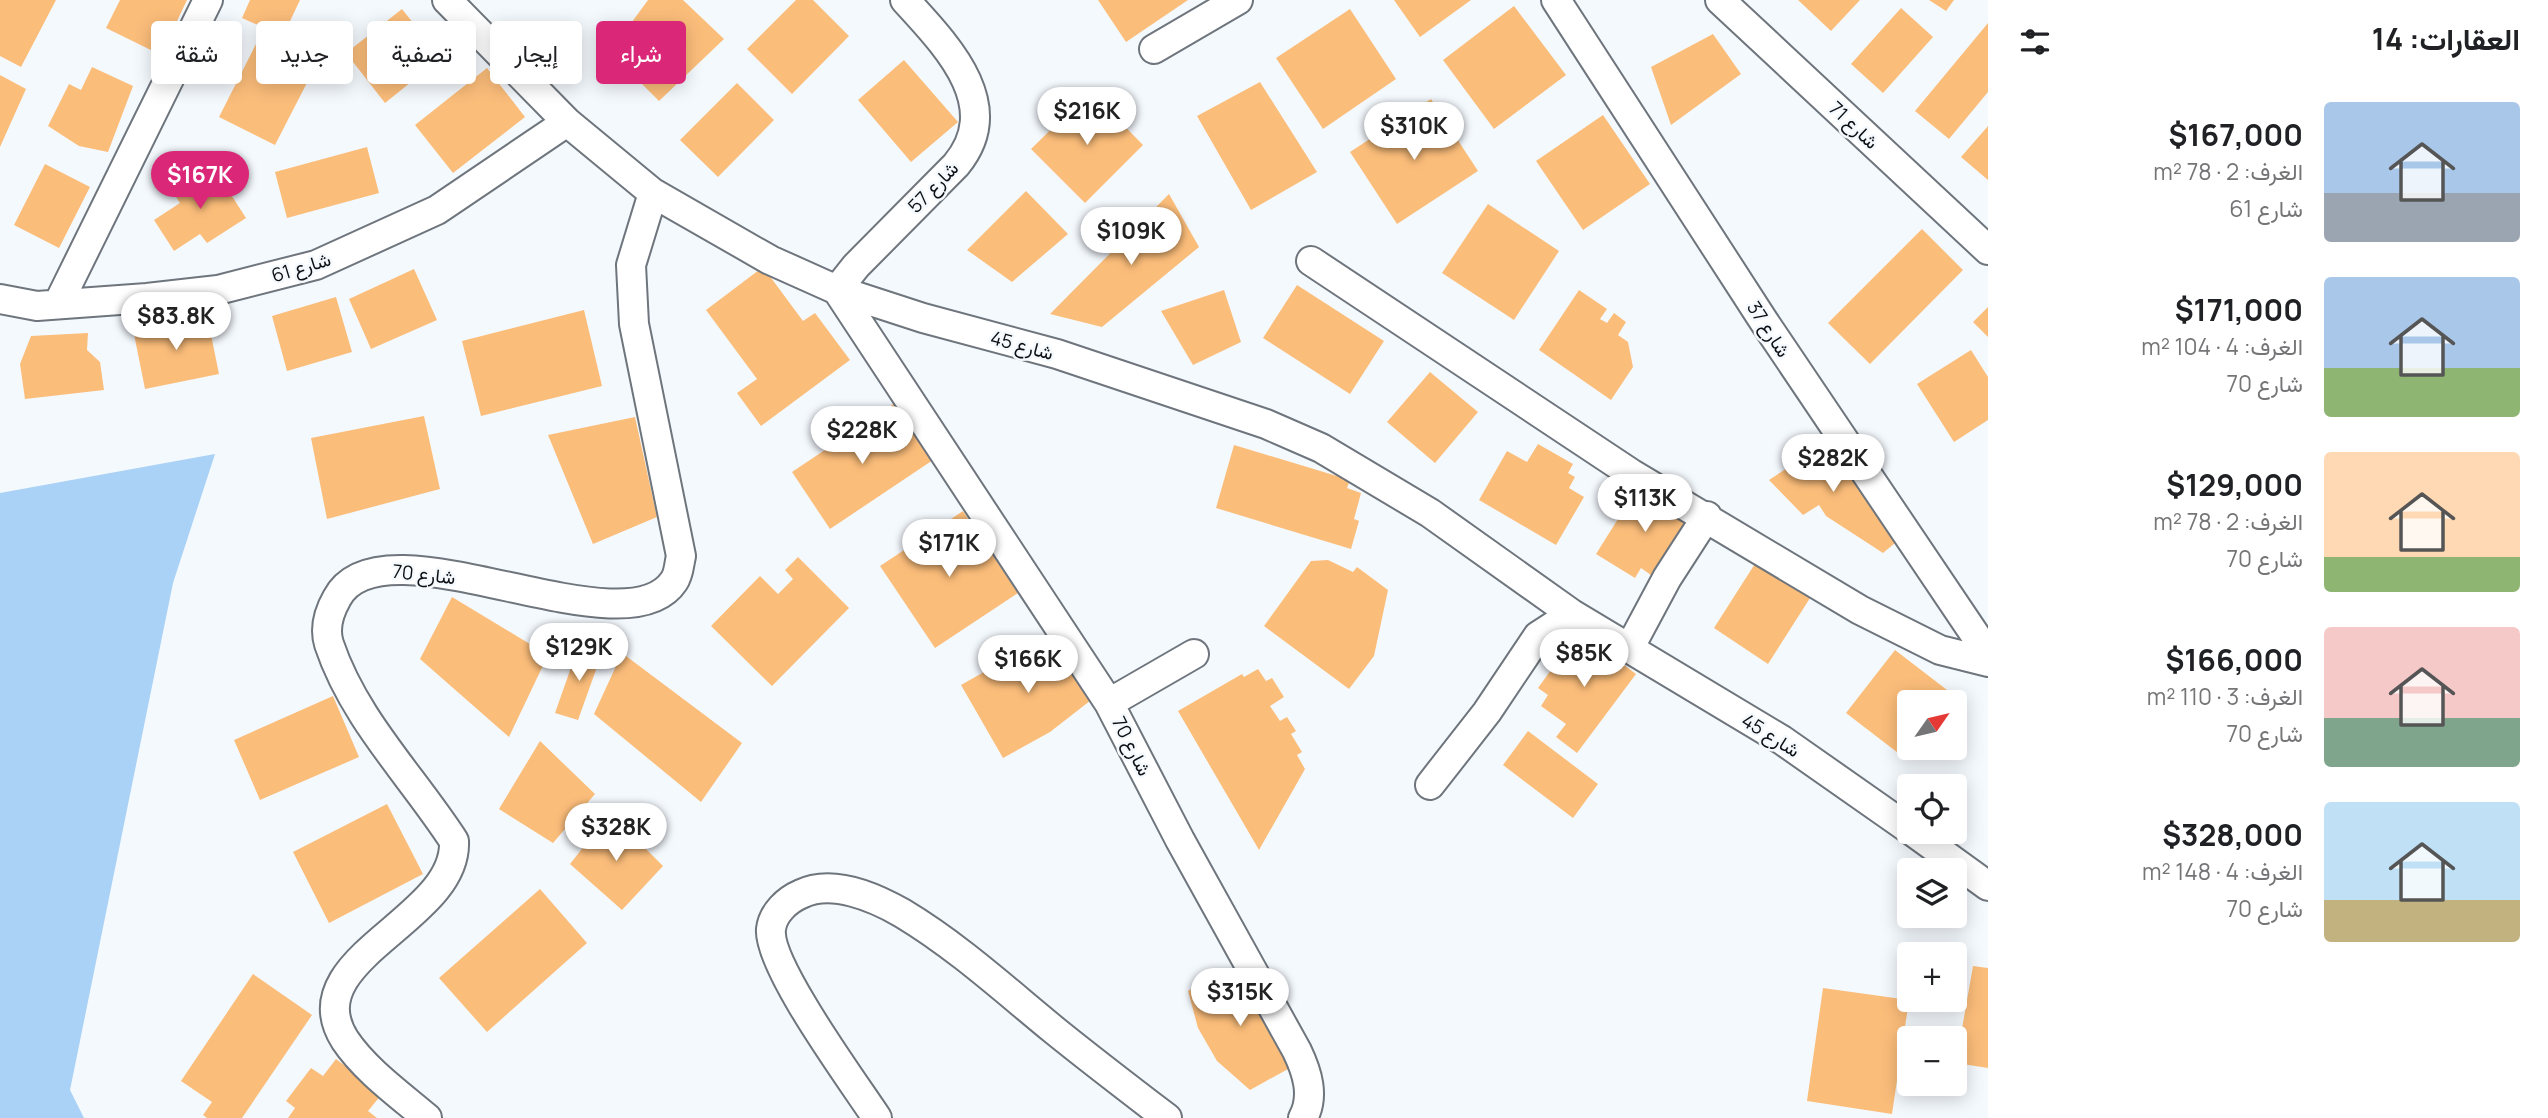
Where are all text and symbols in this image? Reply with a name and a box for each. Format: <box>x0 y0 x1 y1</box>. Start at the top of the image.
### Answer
text: العقارات: 14 <box>2372 18 2520 59</box>
chip: شقة <box>151 21 242 84</box>
chip: جديد <box>256 21 353 84</box>
chip: تصفية <box>367 21 476 84</box>
chip: إيجار <box>490 21 582 84</box>
chip: شراء <box>596 21 686 84</box>
icon: filters <box>2016 23 2054 61</box>
pin: $216K <box>1038 88 1136 147</box>
text: $216K <box>1053 94 1121 126</box>
street label: شارع 71 <box>1824 95 1884 155</box>
pin: $310K <box>1365 102 1463 162</box>
text: $310K <box>1380 109 1448 141</box>
text: $167,000 <box>2169 114 2303 155</box>
icon: home <box>2380 130 2464 214</box>
pin: $167K <box>151 152 249 211</box>
street label: شارع 57 <box>902 155 964 219</box>
text: الغرف: 2 · 78 m² <box>2153 155 2303 187</box>
text: $167K <box>167 158 233 190</box>
text: شارع 61 <box>2229 192 2303 224</box>
pin: $109K <box>1082 208 1180 267</box>
text: $109K <box>1097 214 1165 246</box>
street label: شارع 61 <box>268 246 334 288</box>
text: $171,000 <box>2175 289 2303 330</box>
pin: $83.8K <box>119 292 233 352</box>
street label: شارع 37 <box>1741 296 1797 362</box>
text: $83.8K <box>137 299 215 331</box>
icon: home <box>2380 305 2464 389</box>
street label: شارع 45 <box>988 324 1056 366</box>
text: الغرف: 4 · 104 m² <box>2141 330 2303 362</box>
text: شارع 70 <box>2227 367 2303 399</box>
pin: $228K <box>813 406 911 466</box>
text: $228K <box>827 413 897 445</box>
pin: $282K <box>1784 434 1882 494</box>
text: $282K <box>1798 441 1868 473</box>
text: $129,000 <box>2166 464 2303 505</box>
pin: $113K <box>1596 475 1694 534</box>
icon: home <box>2380 480 2464 564</box>
text: $113K <box>1614 481 1676 513</box>
text: الغرف: 2 · 78 m² <box>2153 505 2303 537</box>
pin: $171K <box>900 520 998 579</box>
text: $171K <box>918 526 980 558</box>
text: شارع 70 <box>2227 542 2303 574</box>
street label: شارع 70 <box>391 558 457 590</box>
pin: $129K <box>530 624 628 683</box>
text: $129K <box>545 630 613 662</box>
pin: $85K <box>1543 630 1625 689</box>
pin: $166K <box>979 636 1077 695</box>
text: $85K <box>1556 636 1612 668</box>
text: $166,000 <box>2165 639 2303 680</box>
text: $166K <box>994 642 1062 674</box>
icon: home <box>2380 655 2464 739</box>
text: الغرف: 3 · 110 m² <box>2147 680 2303 712</box>
north arrow <box>1897 690 1967 760</box>
map controls <box>1897 690 1967 1096</box>
street label: شارع 45 <box>1737 707 1805 763</box>
street label: شارع 70 <box>1106 712 1158 780</box>
text: شارع 70 <box>2227 717 2303 749</box>
button: locate <box>1897 774 1967 844</box>
pin: $328K <box>567 804 665 863</box>
text: $328K <box>581 810 651 842</box>
text: $328,000 <box>2162 814 2303 855</box>
icon: home <box>2380 830 2464 914</box>
text: الغرف: 4 · 148 m² <box>2142 855 2303 887</box>
button: layers <box>1897 858 1967 928</box>
text: شارع 70 <box>2227 892 2303 924</box>
button: + <box>1897 942 1967 1012</box>
pin: $315K <box>1191 968 1289 1028</box>
text: $315K <box>1207 975 1273 1007</box>
button: − <box>1897 1026 1967 1096</box>

